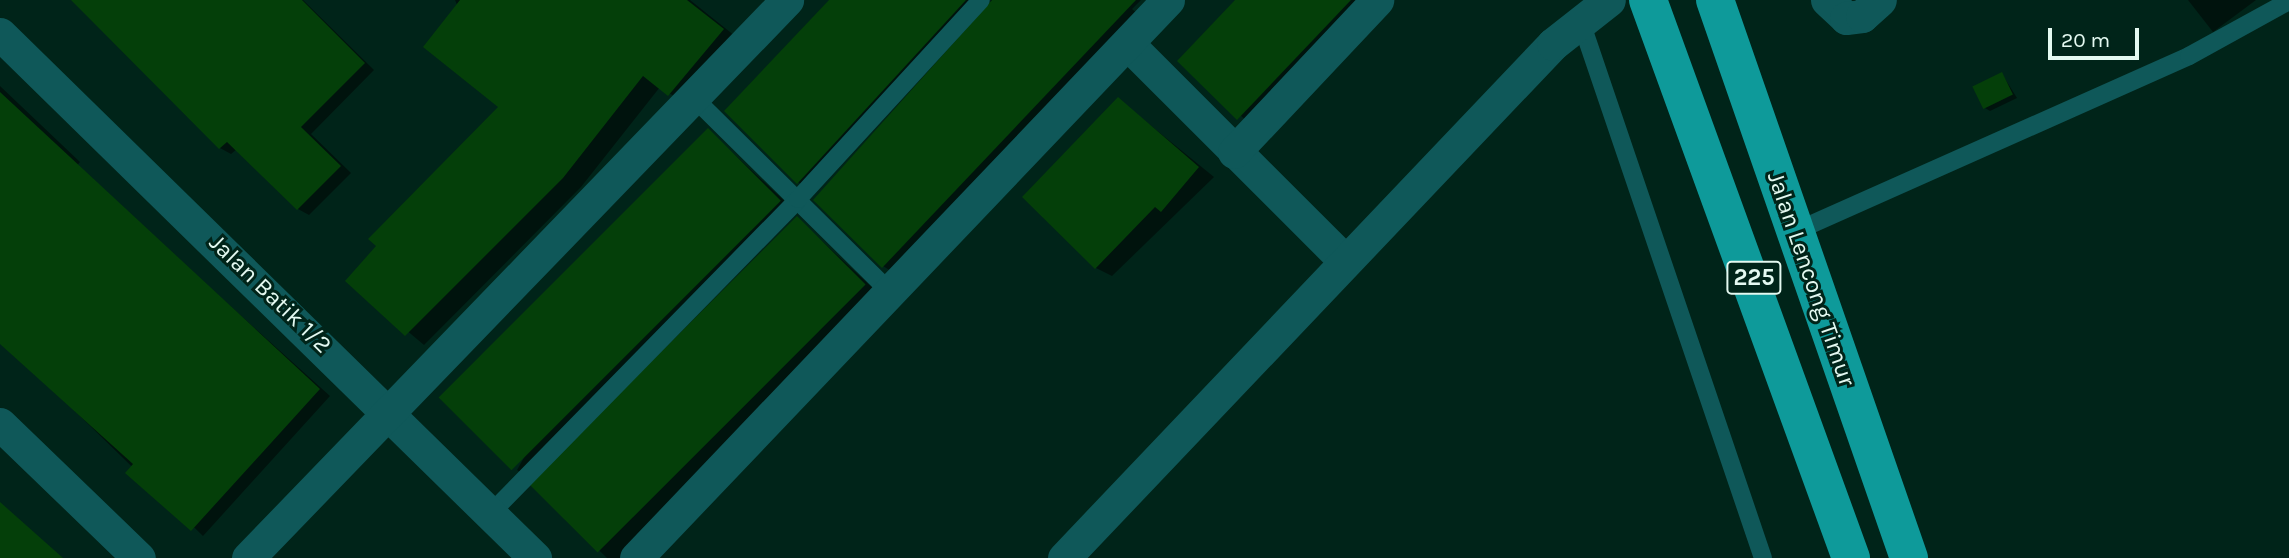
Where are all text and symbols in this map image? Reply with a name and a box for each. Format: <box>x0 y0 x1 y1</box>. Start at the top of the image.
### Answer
scale bar <box>2051 14 2142 58</box>
text: 20 m <box>2061 28 2110 52</box>
street label: Jalan Lencong Timur <box>1761 168 1861 390</box>
street label: Jalan Batik 1/2 <box>203 229 337 359</box>
road number: 225 <box>1726 258 1782 298</box>

